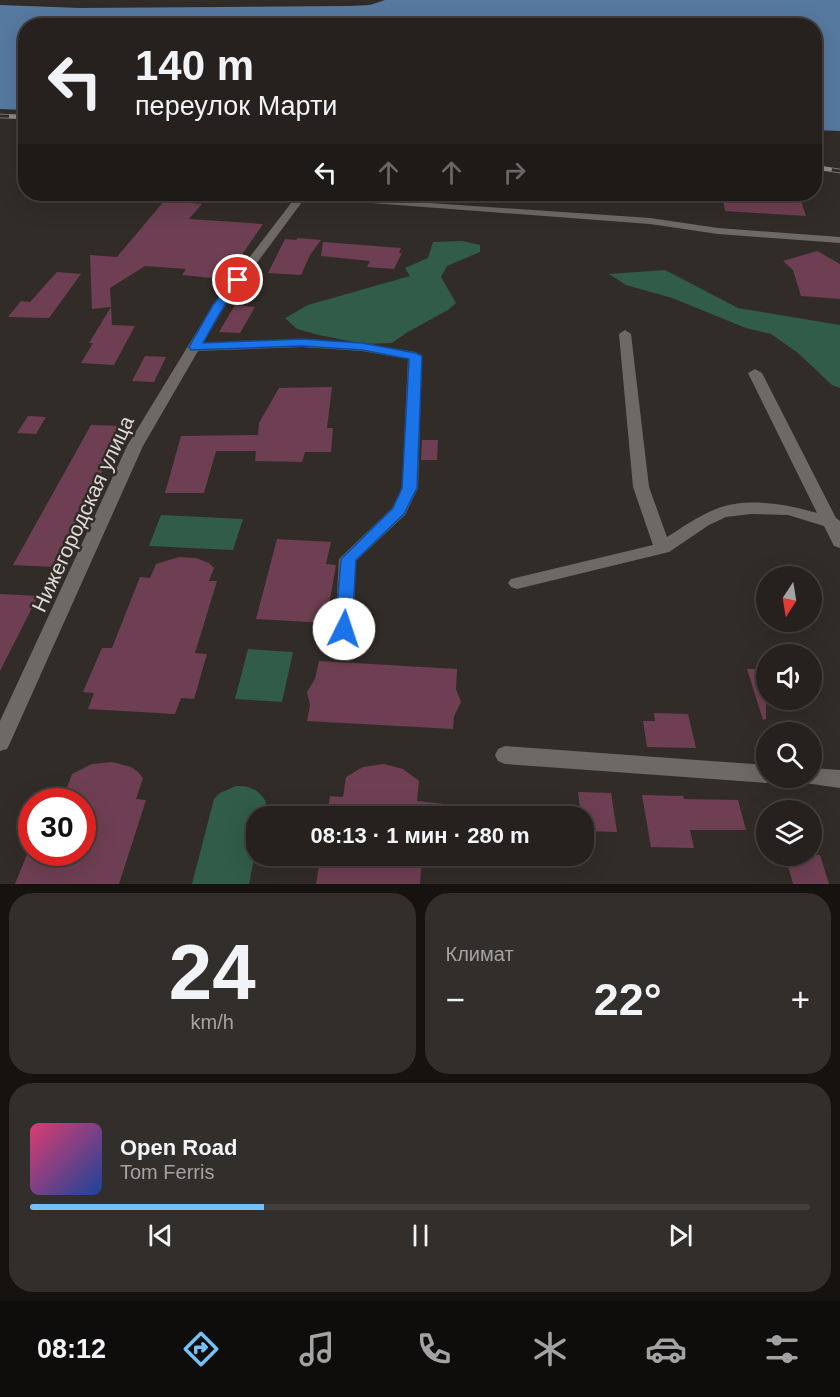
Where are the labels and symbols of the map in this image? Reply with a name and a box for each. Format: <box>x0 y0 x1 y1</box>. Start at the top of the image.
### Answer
pin <box>212 254 263 305</box>
street label: Нижегородская улица <box>27 412 138 615</box>
north arrow <box>756 566 822 632</box>
position arrow <box>312 597 376 661</box>
speed limit sign: 30 <box>18 788 96 866</box>

